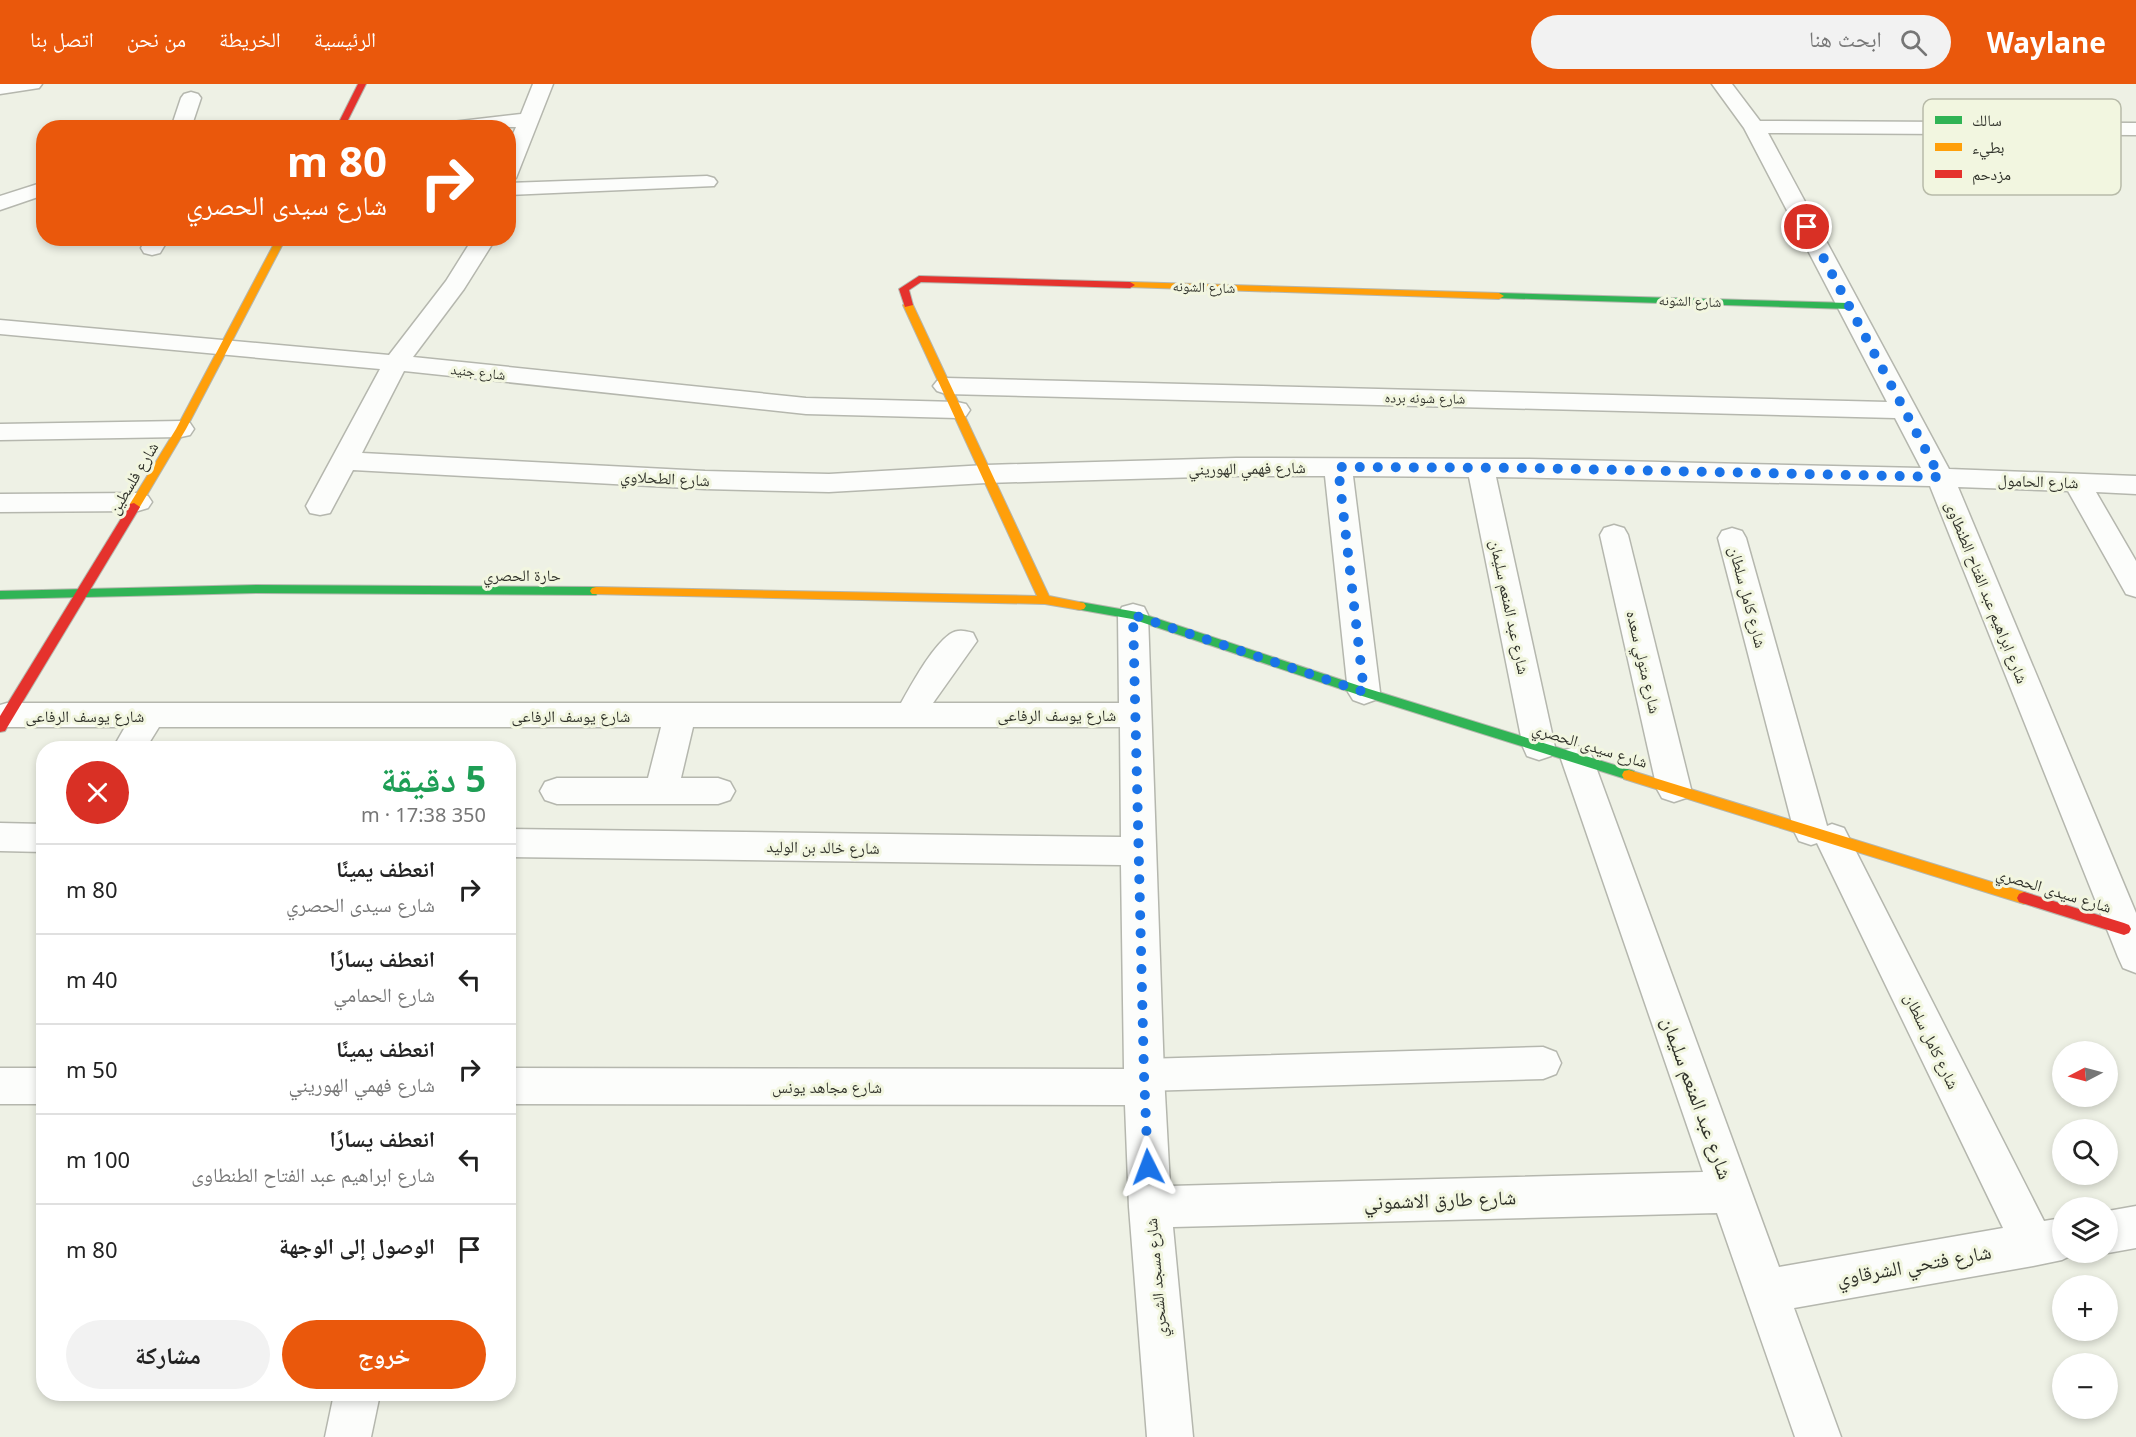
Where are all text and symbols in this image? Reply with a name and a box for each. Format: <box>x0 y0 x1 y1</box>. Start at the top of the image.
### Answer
search box <box>1531 15 1951 69</box>
text: ابحث هنا <box>1809 23 1882 53</box>
text: Waylane <box>1987 23 2106 61</box>
text: اتصل بنا <box>30 25 94 53</box>
text: من نحن <box>127 25 186 53</box>
text: الخريطة <box>219 25 281 53</box>
text: الرئيسية <box>314 25 376 53</box>
icon: search <box>1897 26 1930 59</box>
legend <box>1923 99 2121 195</box>
text: سالك <box>1972 109 2002 131</box>
text: 80 m <box>287 132 387 189</box>
text: بطيء <box>1972 136 2004 160</box>
icon: right <box>408 144 486 222</box>
text: مزدحم <box>1972 163 2011 185</box>
text: شارع سيدى الحصري <box>186 186 387 223</box>
pin <box>1781 201 1832 252</box>
icon: arrive <box>1790 210 1823 243</box>
street label: شارع الشونه <box>1172 276 1236 298</box>
street label: شارع الشونه <box>1658 290 1722 312</box>
street label: شارع جنيد <box>450 359 506 385</box>
street label: شارع شونه برده <box>1384 387 1466 409</box>
street label: شارع فلسطين <box>103 438 163 518</box>
street label: شارع فهمي الهوريني <box>1188 456 1306 482</box>
street label: شارع الطحلاوي <box>620 465 710 493</box>
street label: شارع الحامول <box>1997 469 2079 493</box>
street label: شارع ابراهيم عبد الفتاح الطنطاوى <box>1940 497 2034 687</box>
street label: شارع عبد المنعم سليمان <box>1485 538 1535 676</box>
street label: شارع كامل سلطان <box>1724 544 1772 650</box>
street label: حارة الحصري <box>483 564 561 588</box>
street label: شارع متولي سعده <box>1619 608 1667 716</box>
street label: شارع يوسف الرفاعى <box>998 704 1116 726</box>
street label: شارع يوسف الرفاعى <box>26 705 144 727</box>
street label: شارع يوسف الرفاعى <box>512 705 630 727</box>
street label: شارع سيدى الحصري <box>1529 717 1650 775</box>
text: 5 دقيقة <box>380 754 486 803</box>
button: close <box>66 761 129 824</box>
text: 350 m · 17:38 <box>361 801 486 828</box>
street label: شارع خالد بن الوليد <box>766 835 880 859</box>
text: انعطف يمينًا <box>336 853 435 883</box>
street label: شارع سيدى الحصري <box>1993 862 2114 920</box>
icon: right <box>453 873 486 906</box>
text: 80 m <box>66 874 117 904</box>
text: شارع سيدى الحصري <box>286 891 435 918</box>
text: انعطف يسارًا <box>330 943 435 973</box>
icon: left <box>453 963 486 996</box>
text: 40 m <box>66 964 117 994</box>
text: شارع الحمامي <box>333 981 435 1008</box>
street label: شارع كامل سلطان <box>1899 989 1965 1093</box>
street label: شارع عبد المنعم سليمان <box>1655 1013 1739 1183</box>
text: انعطف يمينًا <box>336 1033 435 1063</box>
north arrow <box>2052 1041 2118 1107</box>
map controls <box>2052 1041 2118 1419</box>
icon: right <box>453 1053 486 1086</box>
text: 50 m <box>66 1054 117 1084</box>
text: شارع فهمي الهوريني <box>288 1071 435 1098</box>
street label: شارع مجاهد يونس <box>772 1076 882 1098</box>
button: search <box>2052 1119 2118 1185</box>
text: انعطف يسارًا <box>330 1123 435 1153</box>
position arrow <box>1116 1135 1180 1199</box>
icon: left <box>453 1143 486 1176</box>
text: 100 m <box>66 1144 130 1174</box>
text: شارع ابراهيم عبد الفتاح الطنطاوى <box>191 1161 435 1188</box>
street label: شارع طارق الاشموني <box>1363 1183 1517 1219</box>
button: layers <box>2052 1197 2118 1263</box>
street label: شارع مسجد الشحري <box>1140 1217 1174 1339</box>
text: الوصول إلى الوجهة <box>279 1230 435 1260</box>
icon: arrive <box>453 1233 486 1266</box>
text: 80 m <box>66 1234 117 1264</box>
street label: شارع فتحي الشرقاوي <box>1834 1238 1994 1294</box>
button: + <box>2052 1275 2118 1341</box>
button: مشاركة <box>66 1320 270 1389</box>
button: خروج <box>282 1320 486 1389</box>
button: − <box>2052 1353 2118 1419</box>

